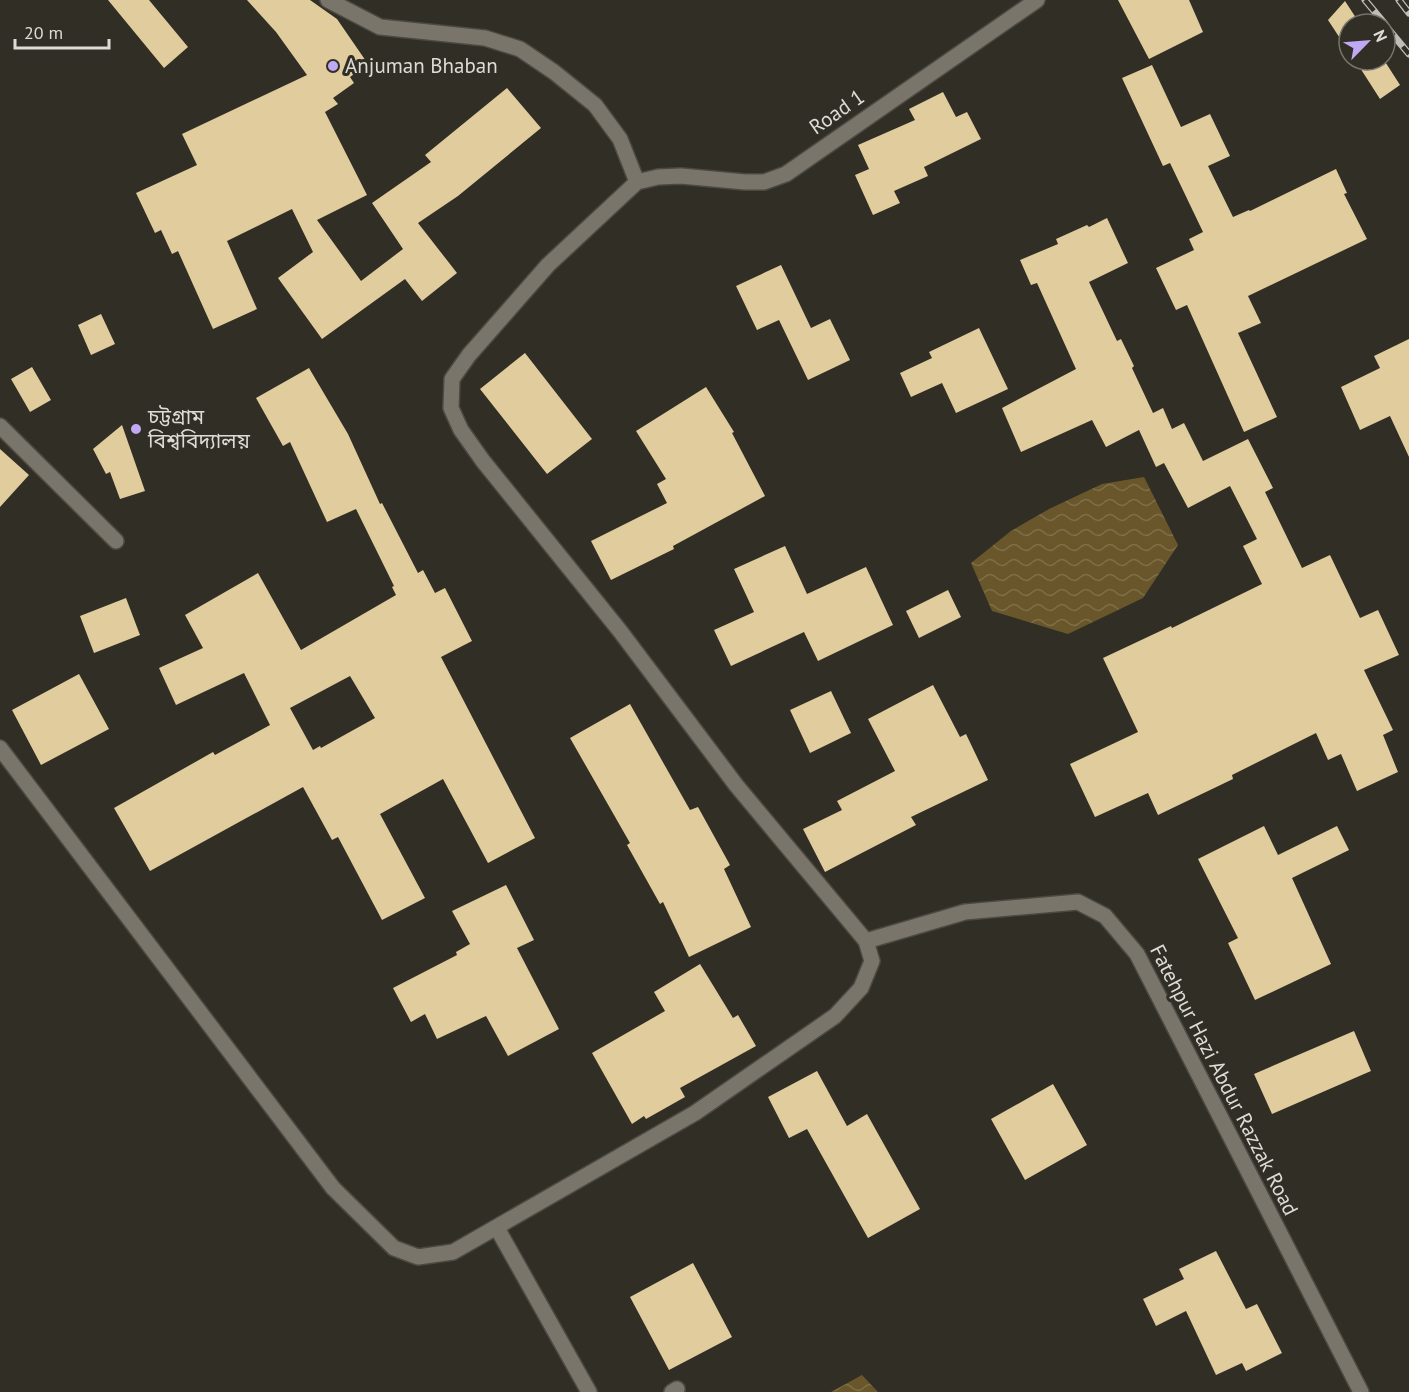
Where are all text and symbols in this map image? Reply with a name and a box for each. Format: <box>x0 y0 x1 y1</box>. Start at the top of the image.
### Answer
scale bar <box>15 12 110 50</box>
north arrow <box>1337 12 1397 72</box>
text: 20 m <box>24 21 63 44</box>
text: N <box>1369 27 1392 45</box>
place label: Anjuman Bhaban <box>345 52 498 79</box>
marker: Anjuman Bhaban <box>326 59 340 73</box>
street label: Road 1 <box>804 83 870 140</box>
place label: চট্টগ্রাম বিশ্ববিদ্যালয় <box>147 403 251 454</box>
marker: চট্টগ্রাম বিশ্ববিদ্যালয় <box>129 422 143 436</box>
street label: Fatehpur Hazi Abdur Razzak Road <box>1144 940 1305 1220</box>

